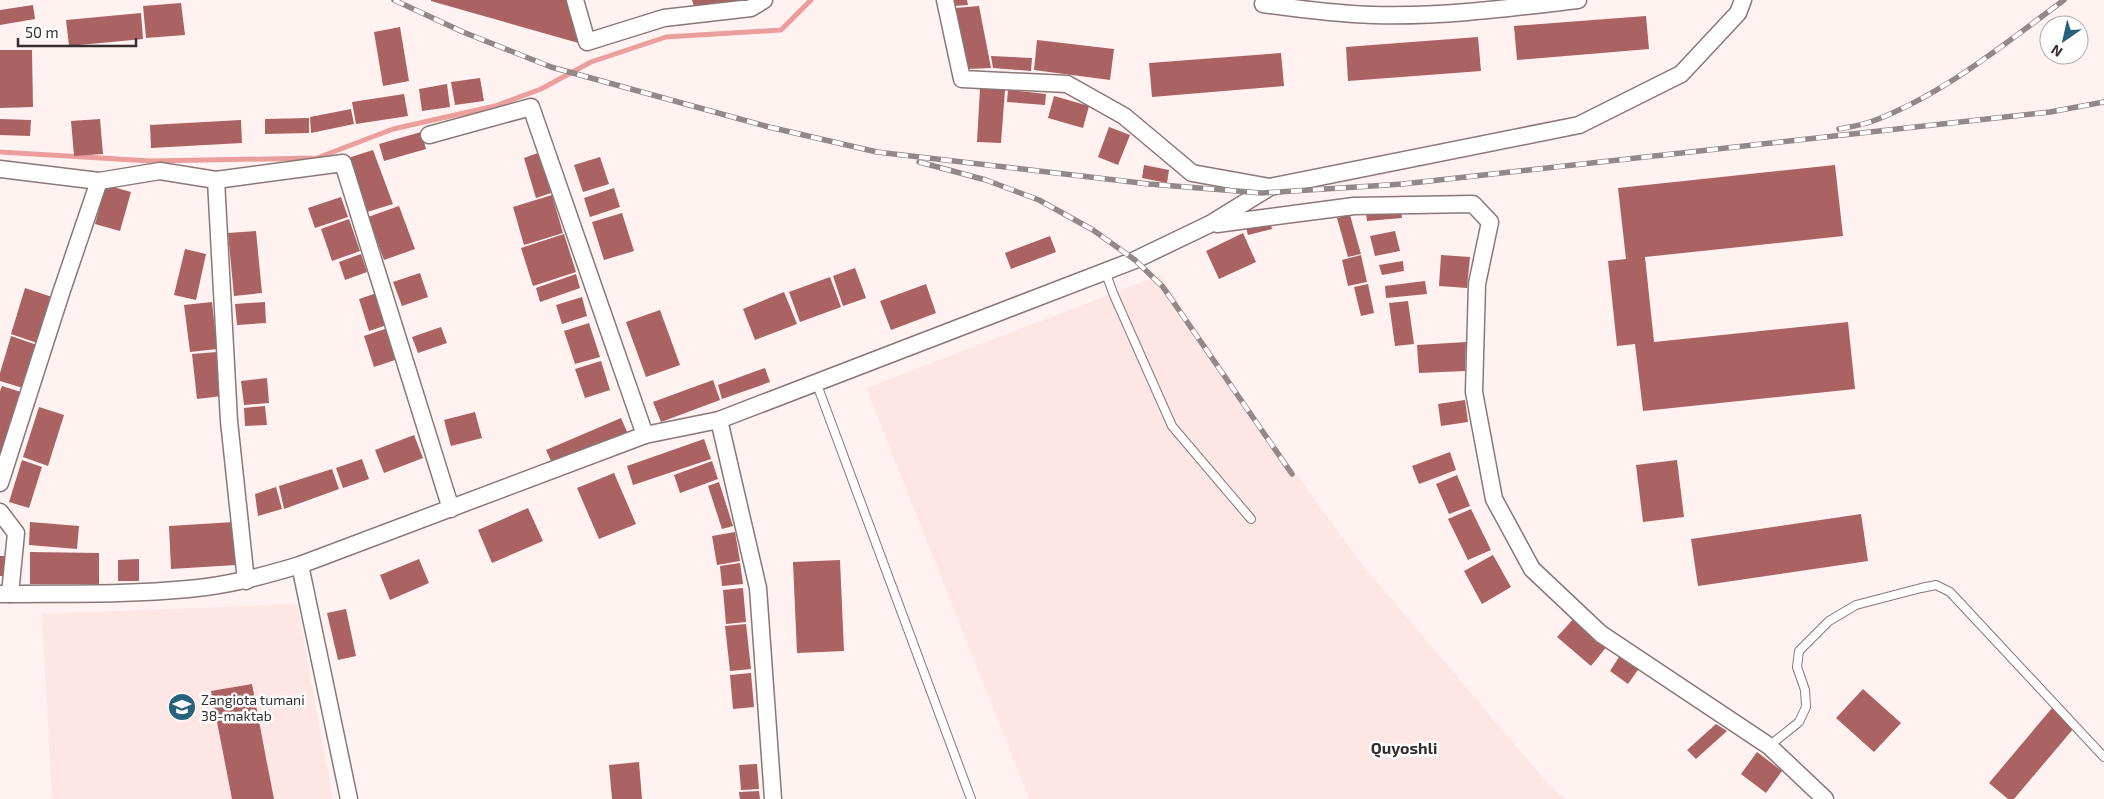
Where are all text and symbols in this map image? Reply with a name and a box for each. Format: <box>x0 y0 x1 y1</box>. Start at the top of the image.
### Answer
scale bar <box>18 15 135 47</box>
north arrow <box>2039 15 2089 65</box>
text: 50 m <box>25 23 59 41</box>
text: N <box>2048 41 2065 61</box>
place label: Zangiota tumani 38-maktab <box>201 691 305 724</box>
school or university icon: Zangiota tumani 38-maktab <box>167 692 197 722</box>
district label: Quyoshli <box>1371 738 1437 758</box>

